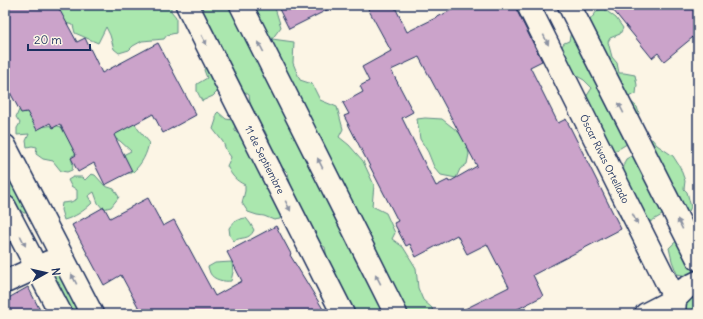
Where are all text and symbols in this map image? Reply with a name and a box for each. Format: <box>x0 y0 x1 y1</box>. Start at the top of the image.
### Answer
scale bar <box>28 26 90 52</box>
text: 20 m <box>34 32 62 47</box>
one-way arrow <box>201 34 207 46</box>
one-way arrow <box>543 34 549 46</box>
one-way arrow <box>258 41 265 52</box>
one-way arrow <box>618 102 625 114</box>
street label: Óscar Rivas Ortellado <box>577 112 632 206</box>
street label: 11 de Septiembre <box>242 123 287 196</box>
one-way arrow <box>317 157 323 169</box>
one-way arrow <box>285 200 292 211</box>
one-way arrow <box>632 213 638 225</box>
one-way arrow <box>677 218 683 230</box>
one-way arrow <box>20 236 26 247</box>
north arrow <box>26 253 66 293</box>
text: N <box>48 267 63 276</box>
one-way arrow <box>375 273 381 285</box>
one-way arrow <box>71 274 77 285</box>

